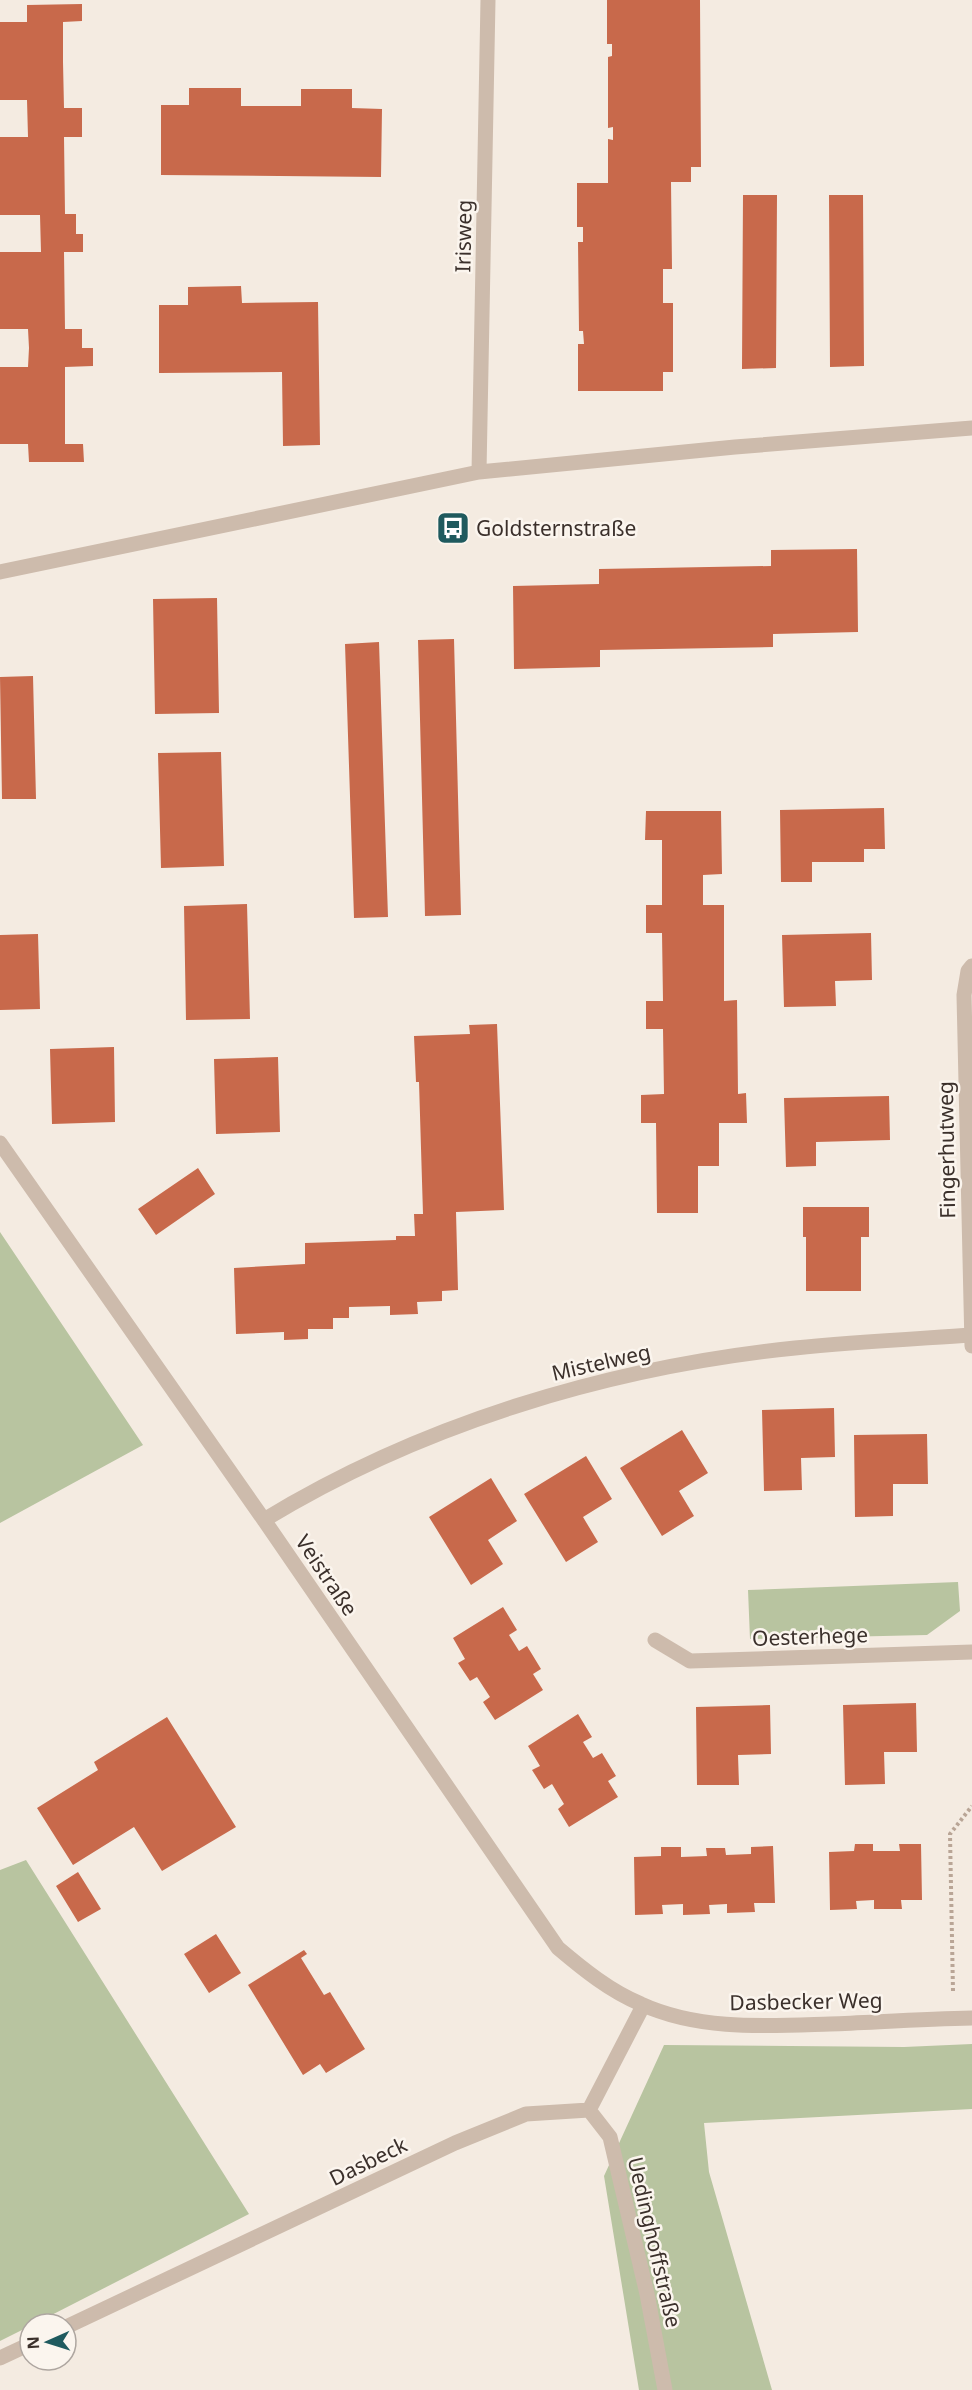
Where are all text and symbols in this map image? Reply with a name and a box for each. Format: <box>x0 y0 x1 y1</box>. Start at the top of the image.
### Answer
street label: Irisweg <box>448 199 478 273</box>
bus stop icon: Goldsternstraße <box>435 510 471 546</box>
place label: Goldsternstraße <box>476 514 636 542</box>
street label: Fingerhutweg <box>931 1081 961 1219</box>
street label: Mistelweg <box>549 1337 653 1387</box>
street label: Veistraße <box>290 1529 364 1621</box>
street label: Oesterhege <box>752 1620 868 1652</box>
street label: Dasbecker Weg <box>729 1986 883 2016</box>
street label: Dasbeck <box>324 2130 412 2192</box>
street label: Uedinghoffstraße <box>622 2154 688 2330</box>
north arrow <box>18 2312 78 2372</box>
text: N <box>22 2336 44 2350</box>

